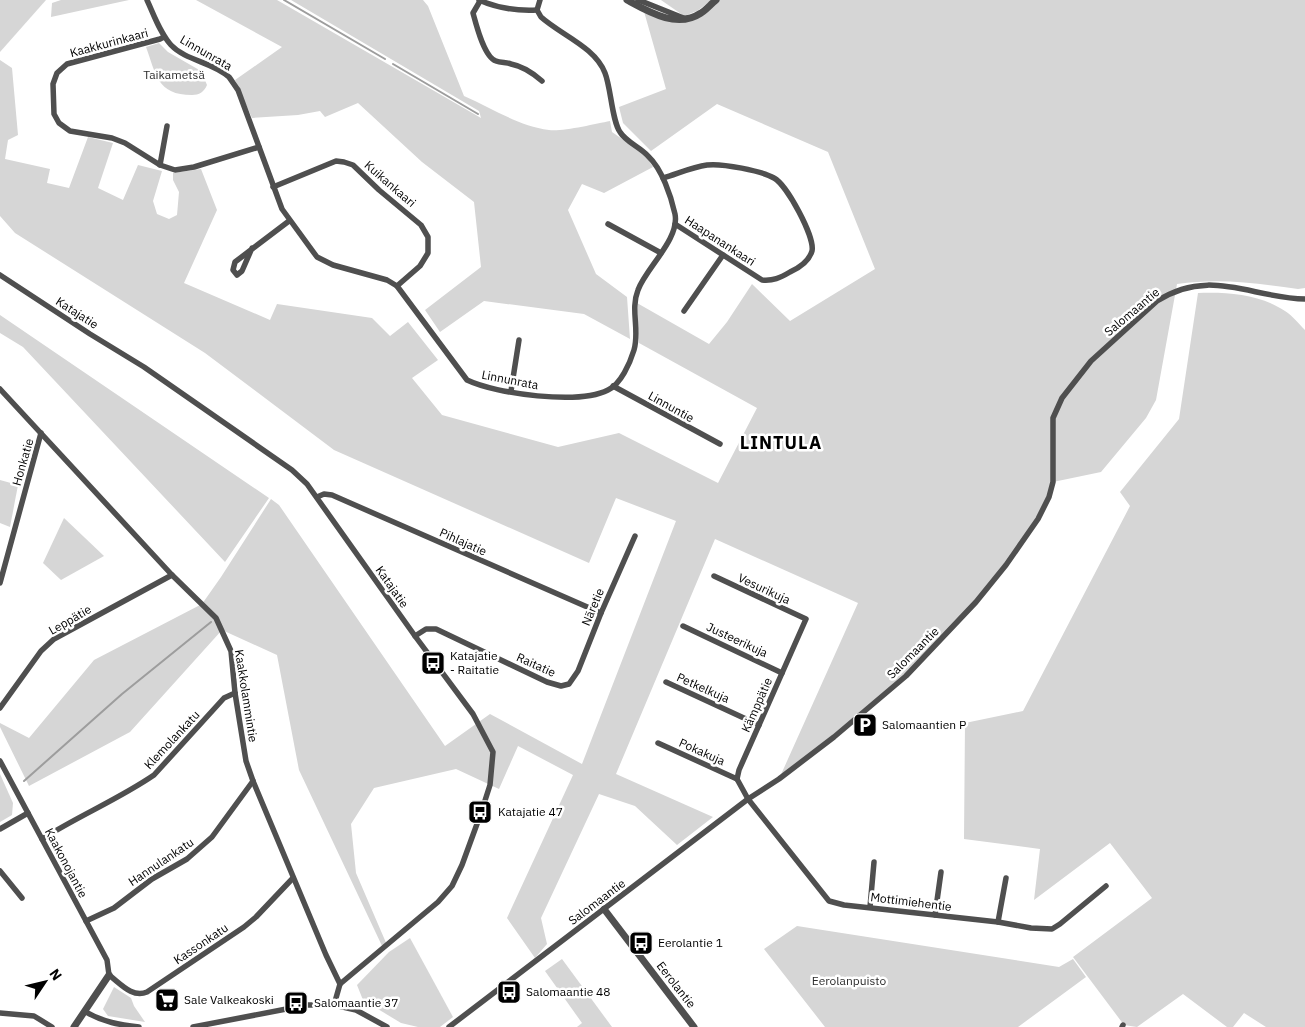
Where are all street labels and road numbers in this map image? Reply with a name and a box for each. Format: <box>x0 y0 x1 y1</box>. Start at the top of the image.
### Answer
street label: Kaakkurinkaari <box>68 25 150 60</box>
street label: Linnunrata <box>178 32 235 74</box>
street label: Kuikankaari <box>362 157 419 210</box>
street label: Haapanankaari <box>682 212 758 269</box>
street label: Salomaantie <box>1101 284 1163 339</box>
street label: Katajatie <box>53 293 102 332</box>
street label: Linnunrata <box>480 367 540 392</box>
street label: Linnuntie <box>646 388 697 425</box>
street label: Honkatie <box>9 436 37 487</box>
street label: Pihlajatie <box>437 525 489 559</box>
street label: Katajatie <box>373 563 412 611</box>
street label: Vesurikuja <box>736 570 793 607</box>
street label: Näretie <box>578 585 607 628</box>
street label: Leppätie <box>46 601 94 638</box>
street label: Justeerikuja <box>704 619 771 661</box>
street label: Salomaantie <box>884 623 942 682</box>
street label: Kaakkolammintie <box>232 648 261 744</box>
street label: Raitatie <box>514 649 559 680</box>
street label: Petkelkuja <box>674 669 732 706</box>
street label: Kämppätie <box>738 675 775 735</box>
street label: Klemolankatu <box>141 707 203 772</box>
street label: Pokakuja <box>677 735 728 769</box>
street label: Kaakonojantie <box>42 825 91 900</box>
street label: Hannulankatu <box>125 834 196 889</box>
street label: Salomaantie <box>565 875 628 928</box>
street label: Mottimiehentie <box>870 889 953 914</box>
street label: Kassonkatu <box>171 920 231 967</box>
street label: Eerolantie <box>654 958 699 1011</box>

